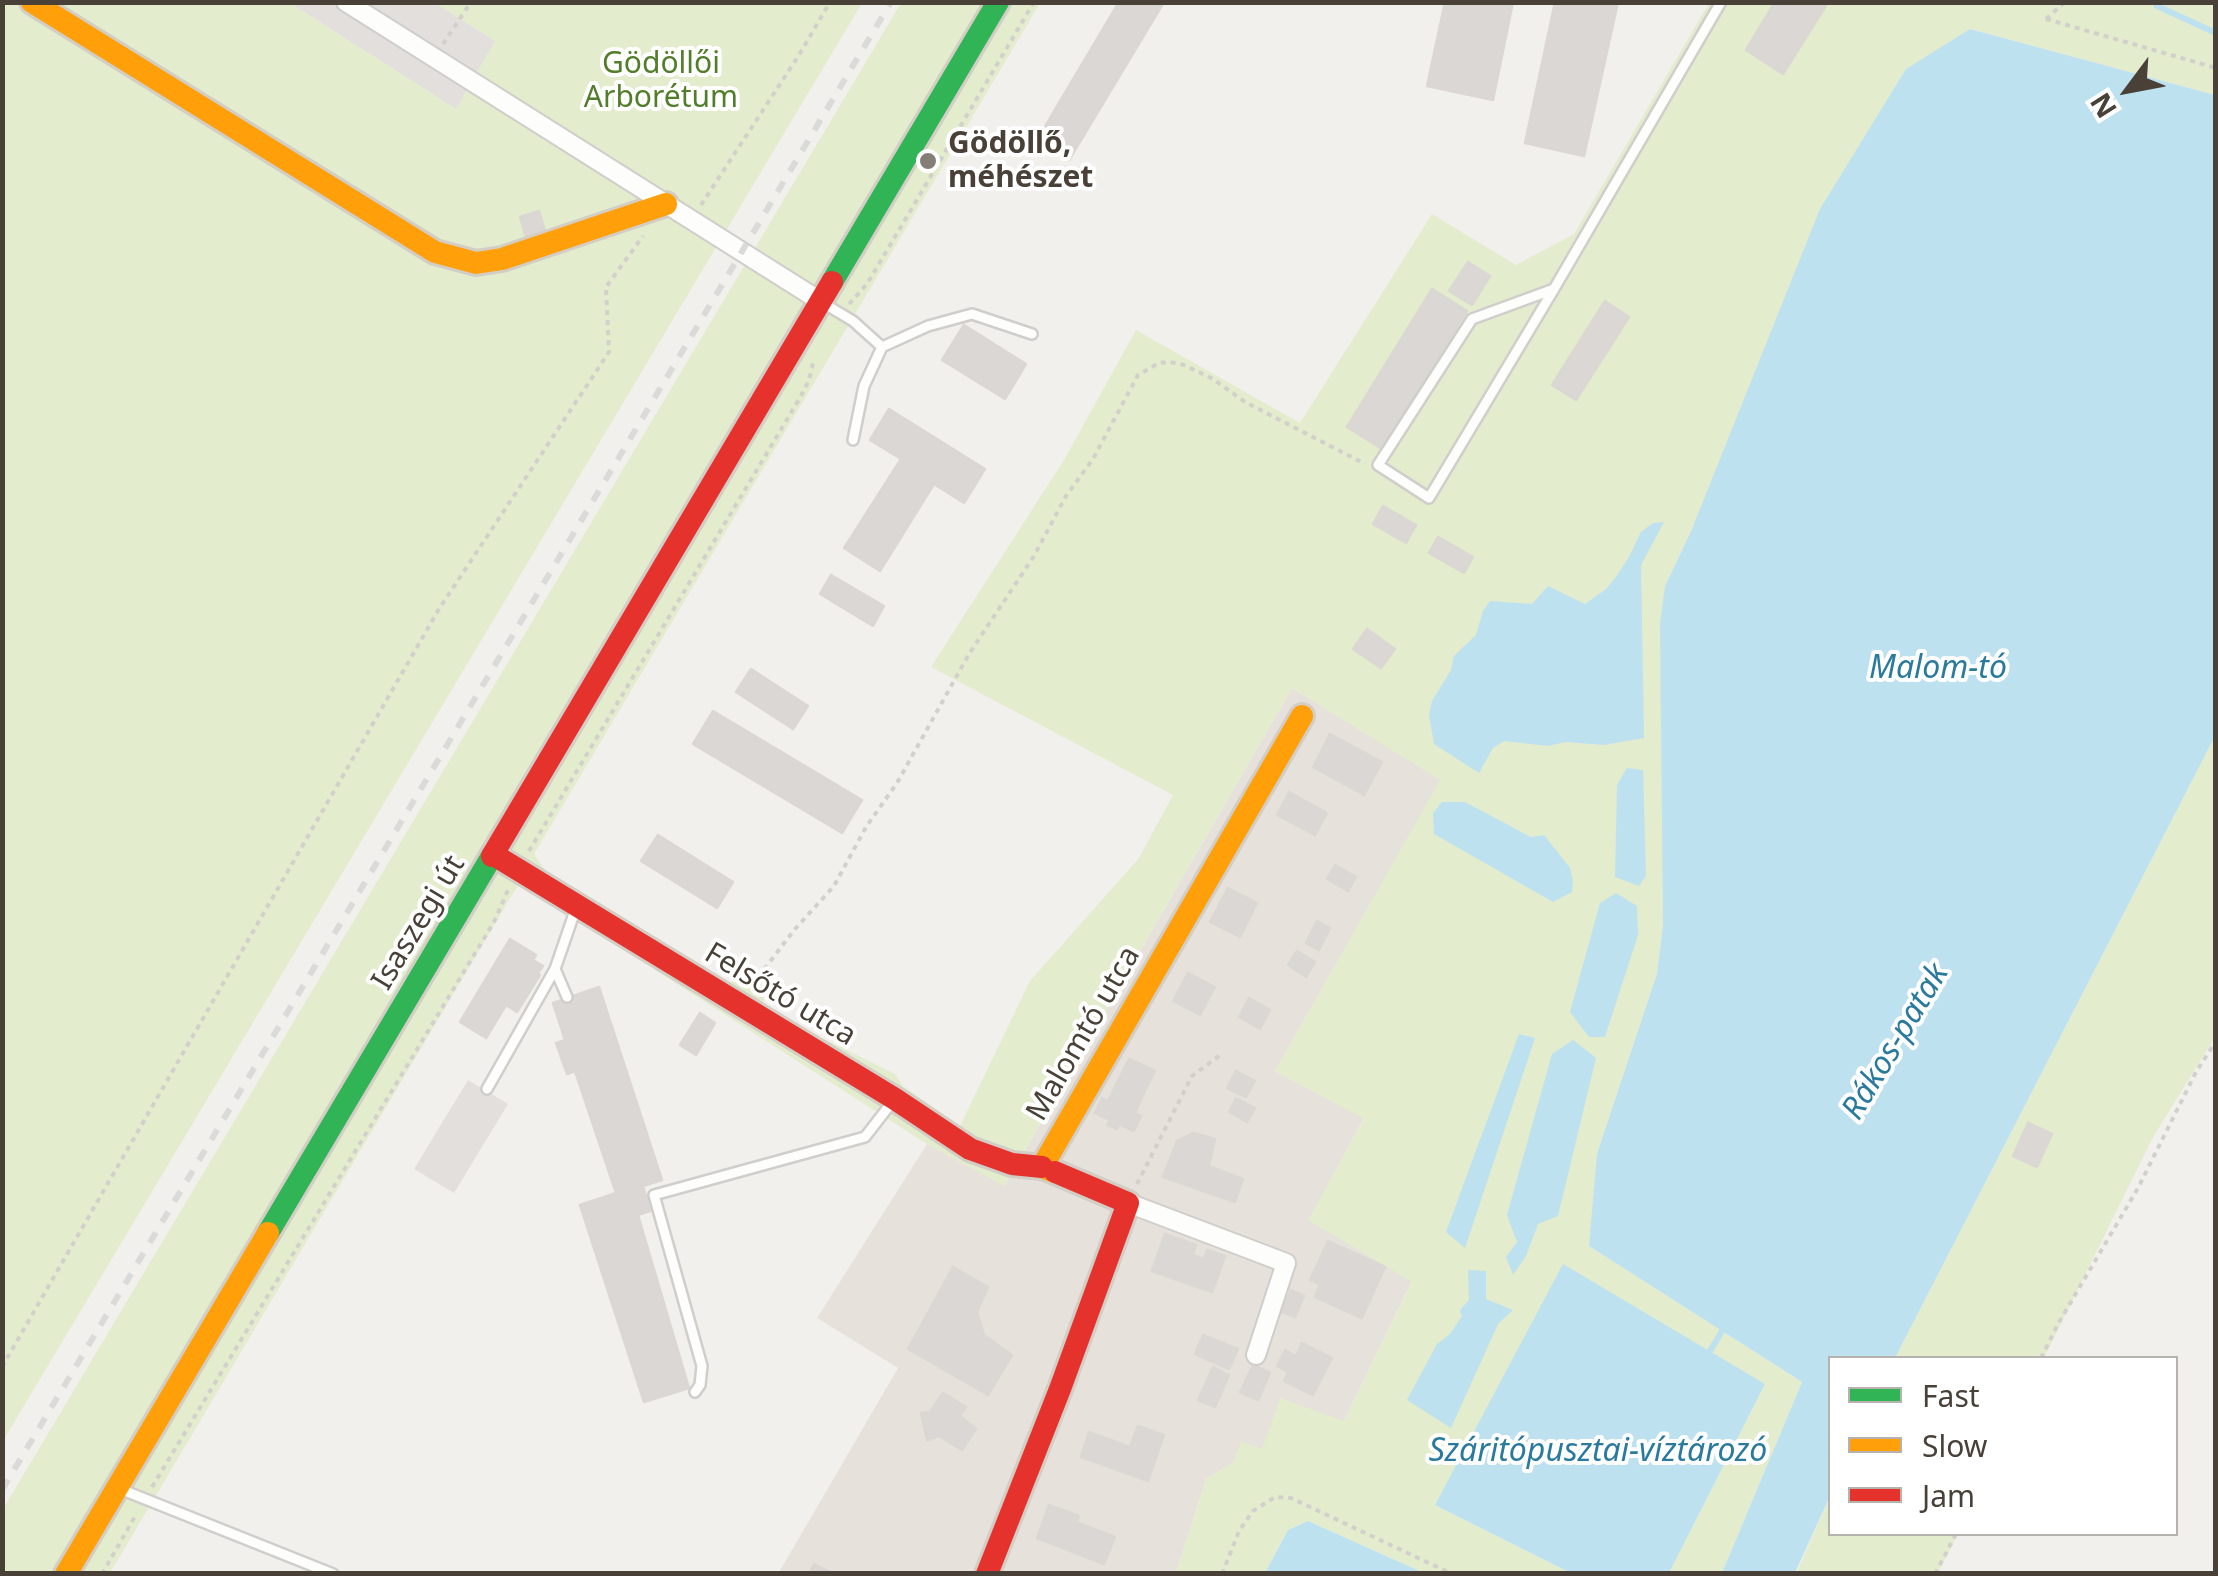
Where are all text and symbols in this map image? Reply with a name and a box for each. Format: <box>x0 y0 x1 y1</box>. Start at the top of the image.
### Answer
north arrow <box>2078 40 2178 140</box>
park label: Gödöllői Arborétum <box>584 46 738 116</box>
text: N <box>2080 86 2125 126</box>
place label: Gödöllő, méhészet <box>948 126 1093 196</box>
marker: Gödöllő, méhészet <box>917 150 939 172</box>
water label: Malom-tó <box>1869 650 2007 688</box>
street label: Isaszegi út <box>365 849 473 997</box>
street label: Felsőtó utca <box>698 936 862 1054</box>
street label: Malomtó utca <box>1020 940 1148 1128</box>
water label: Rákos-patak <box>1834 957 1958 1127</box>
legend <box>1828 1356 2178 1536</box>
text: Fast <box>1922 1375 1980 1416</box>
text: Slow <box>1922 1425 1987 1466</box>
water label: Száritópusztai-víztározó <box>1429 1433 1767 1471</box>
text: Jam <box>1922 1475 1975 1516</box>

